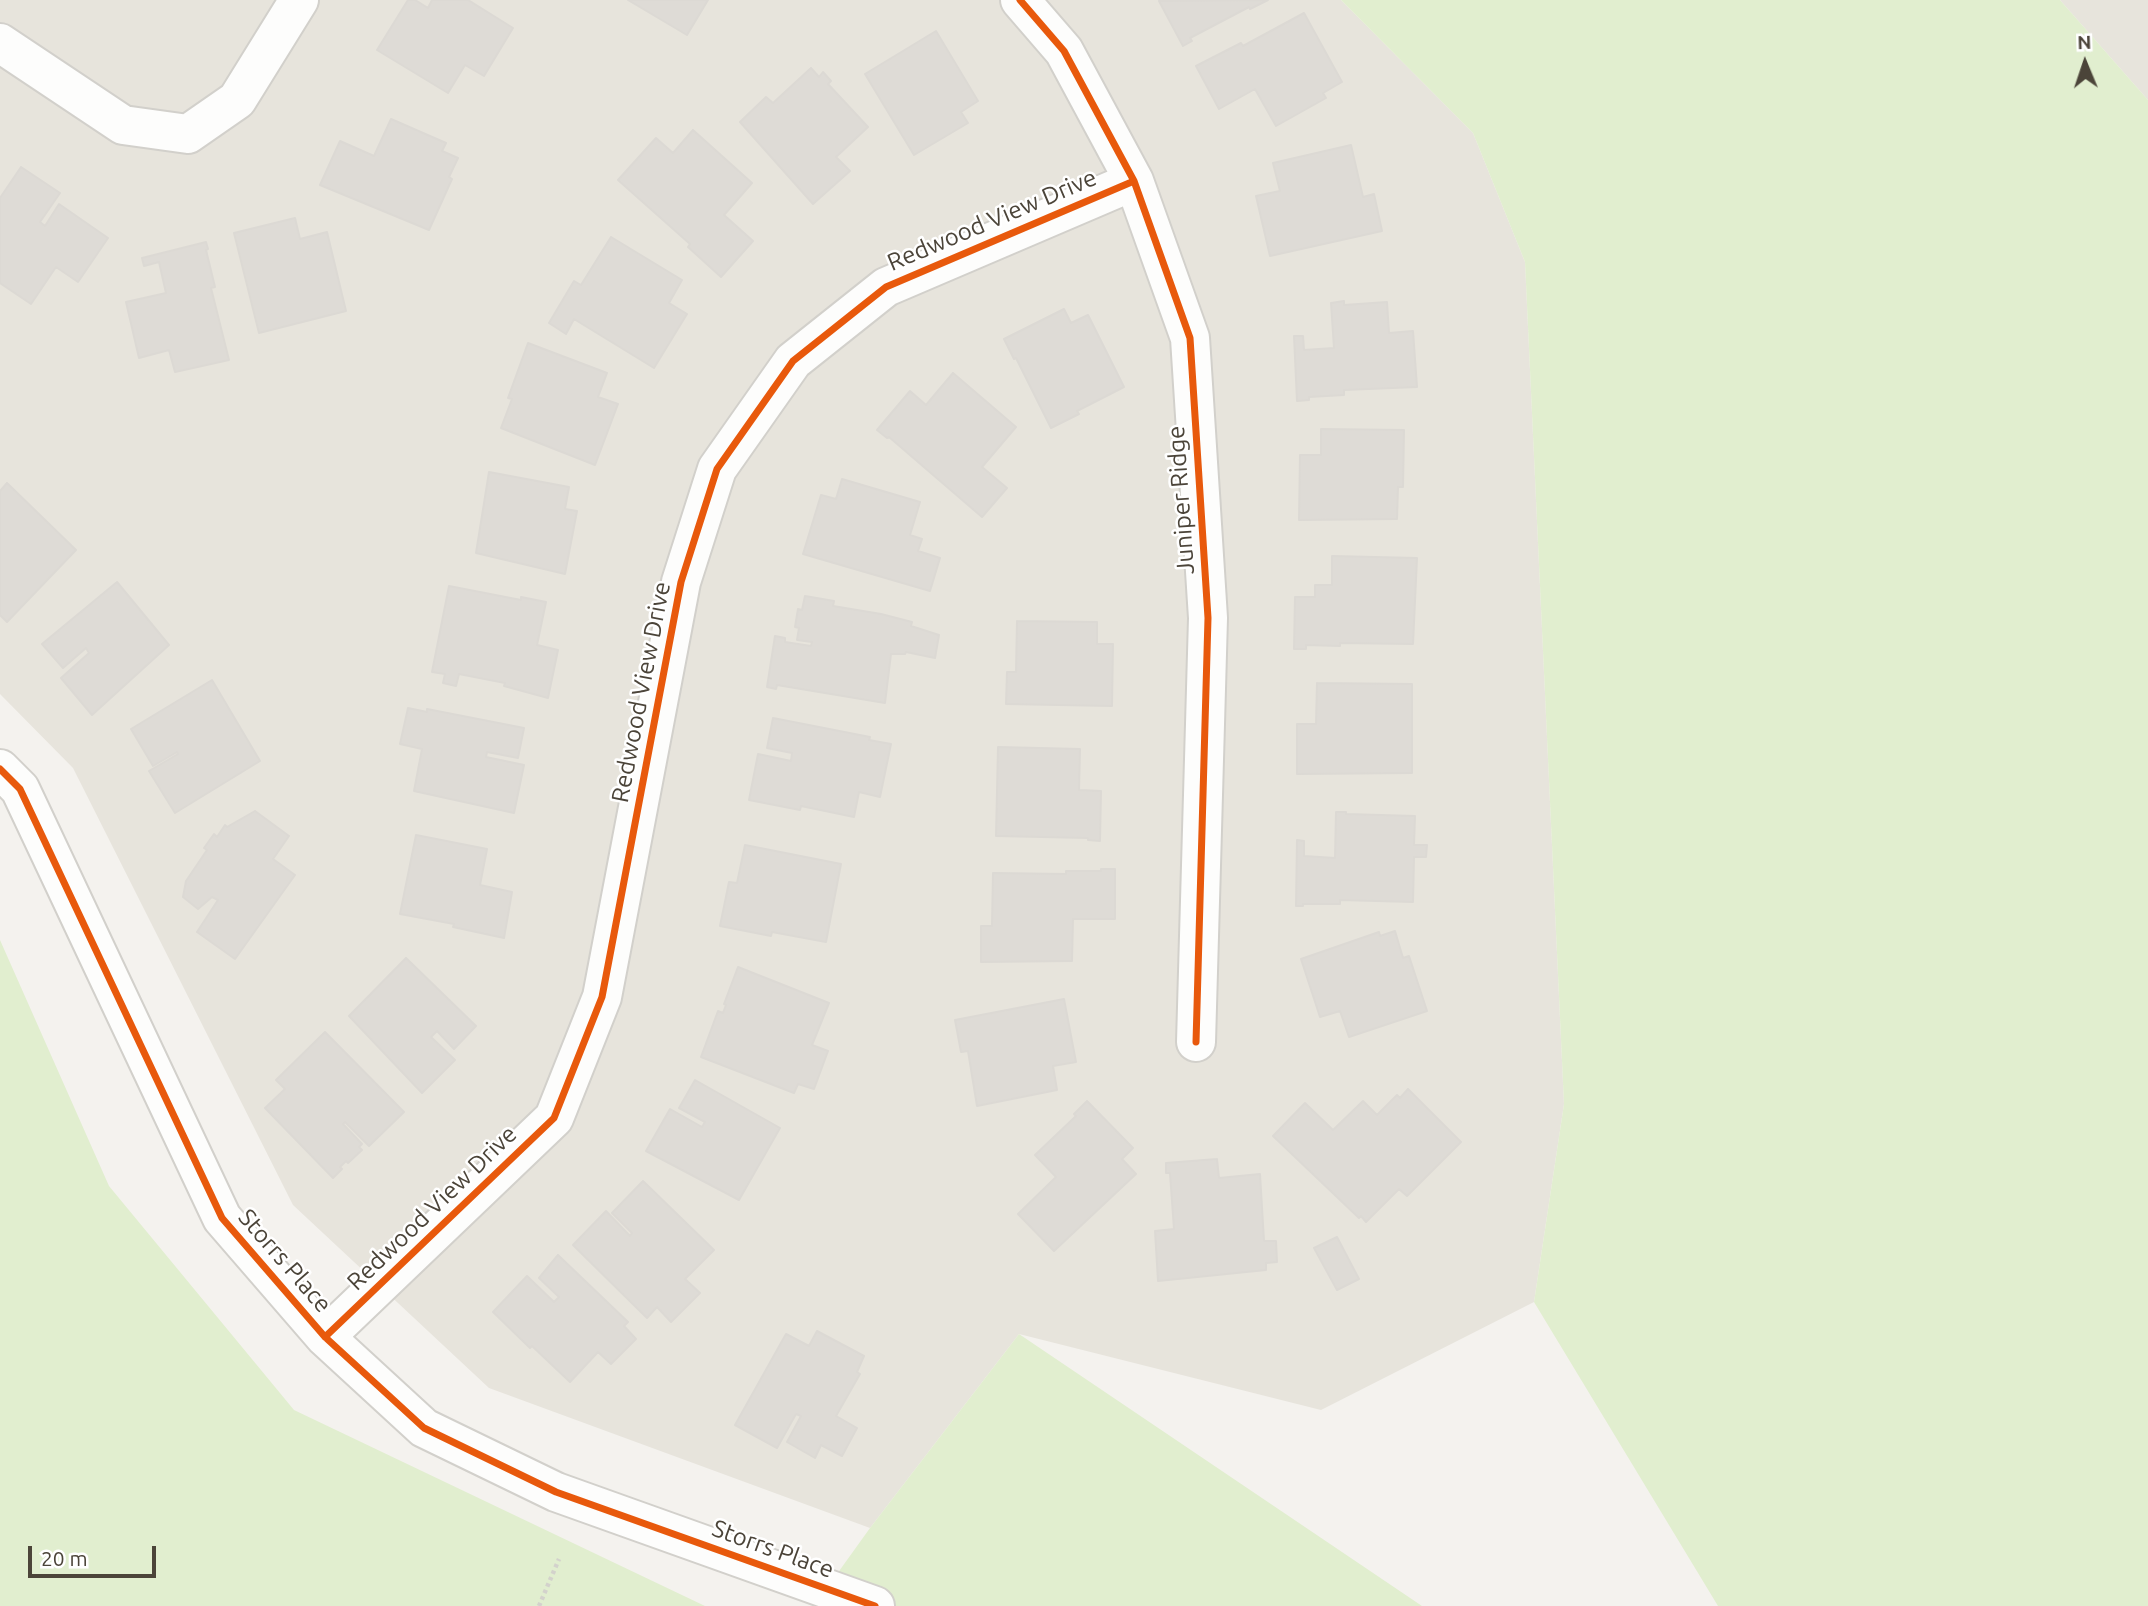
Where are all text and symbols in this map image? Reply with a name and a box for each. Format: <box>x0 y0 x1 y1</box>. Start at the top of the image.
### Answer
north arrow <box>2050 28 2120 98</box>
text: N <box>2077 31 2092 53</box>
street label: Redwood View Drive <box>883 163 1101 277</box>
street label: Juniper Ridge <box>1161 425 1201 575</box>
street label: Redwood View Drive <box>605 579 677 805</box>
street label: Redwood View Drive <box>341 1120 523 1296</box>
street label: Storrs Place <box>232 1203 338 1319</box>
street label: Storrs Place <box>708 1514 838 1584</box>
scale bar <box>32 1532 159 1576</box>
text: 20 m <box>41 1546 88 1570</box>

